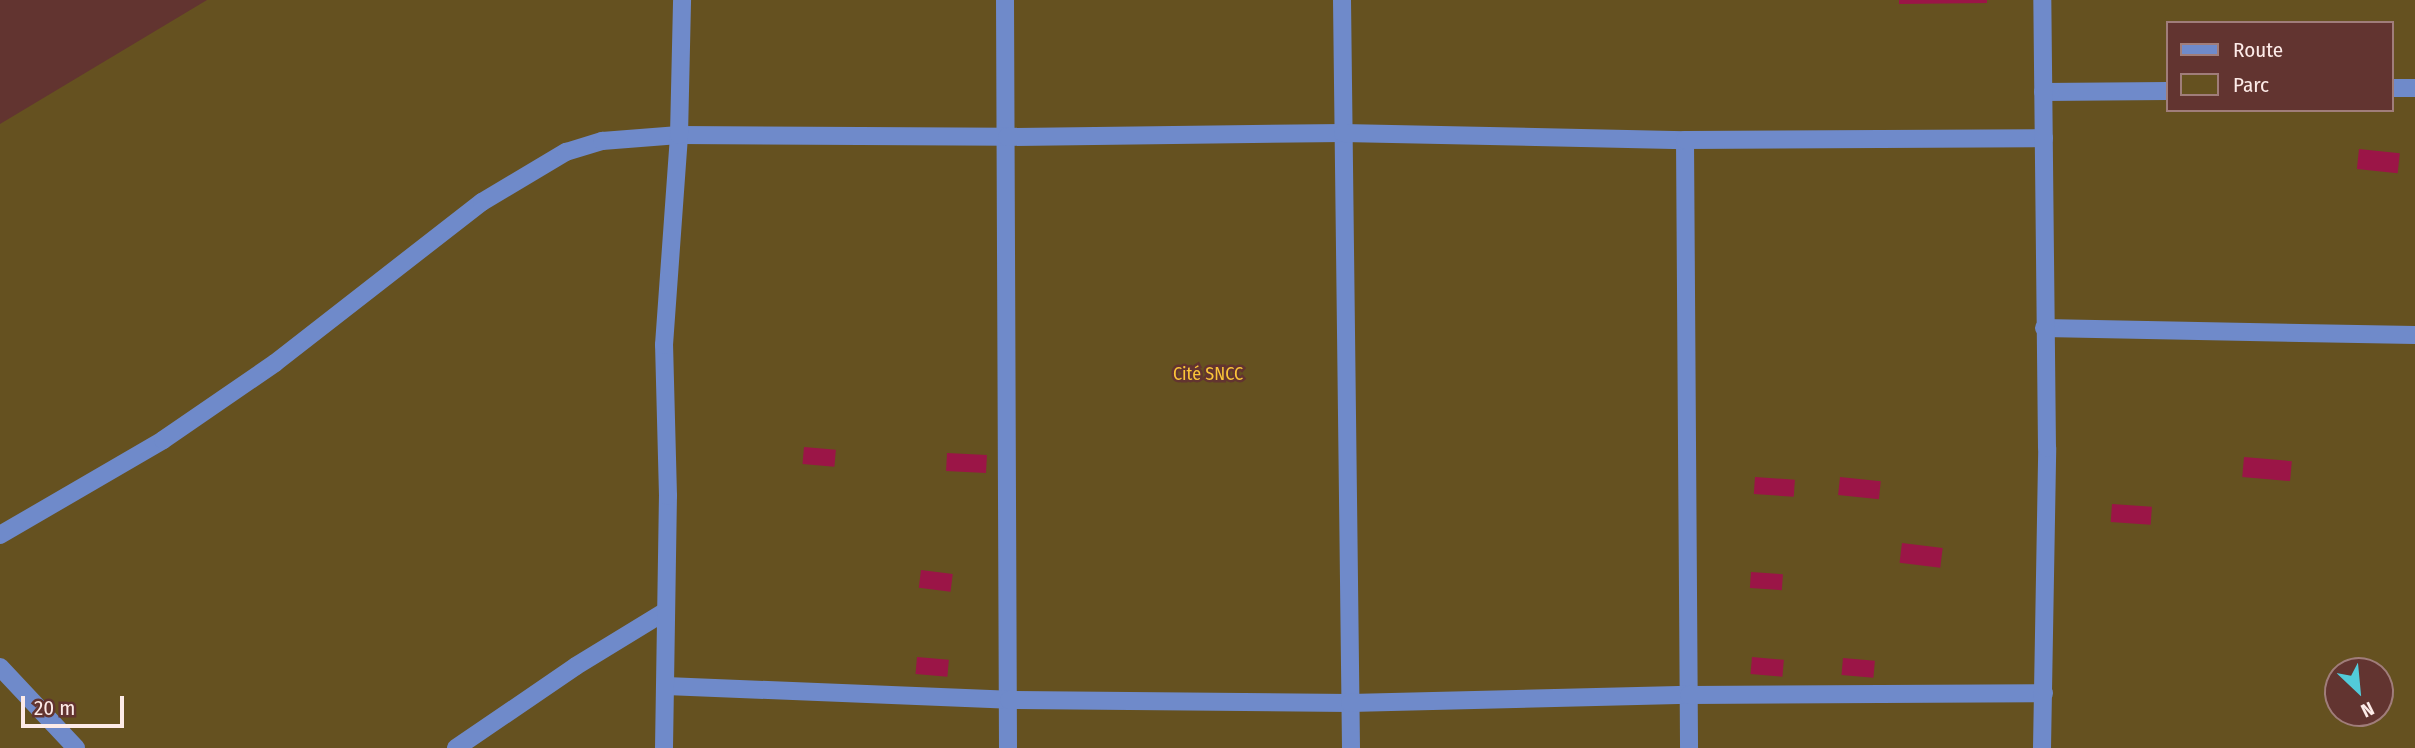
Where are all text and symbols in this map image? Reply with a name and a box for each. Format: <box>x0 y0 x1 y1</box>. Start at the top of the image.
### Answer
legend <box>2166 21 2394 112</box>
text: Route <box>2233 37 2283 63</box>
text: Parc <box>2233 72 2269 98</box>
park label: Cité SNCC <box>1173 363 1243 385</box>
north arrow <box>2324 657 2394 727</box>
scale bar <box>24 682 128 726</box>
text: 20 m <box>34 695 75 721</box>
text: N <box>2357 697 2378 722</box>

